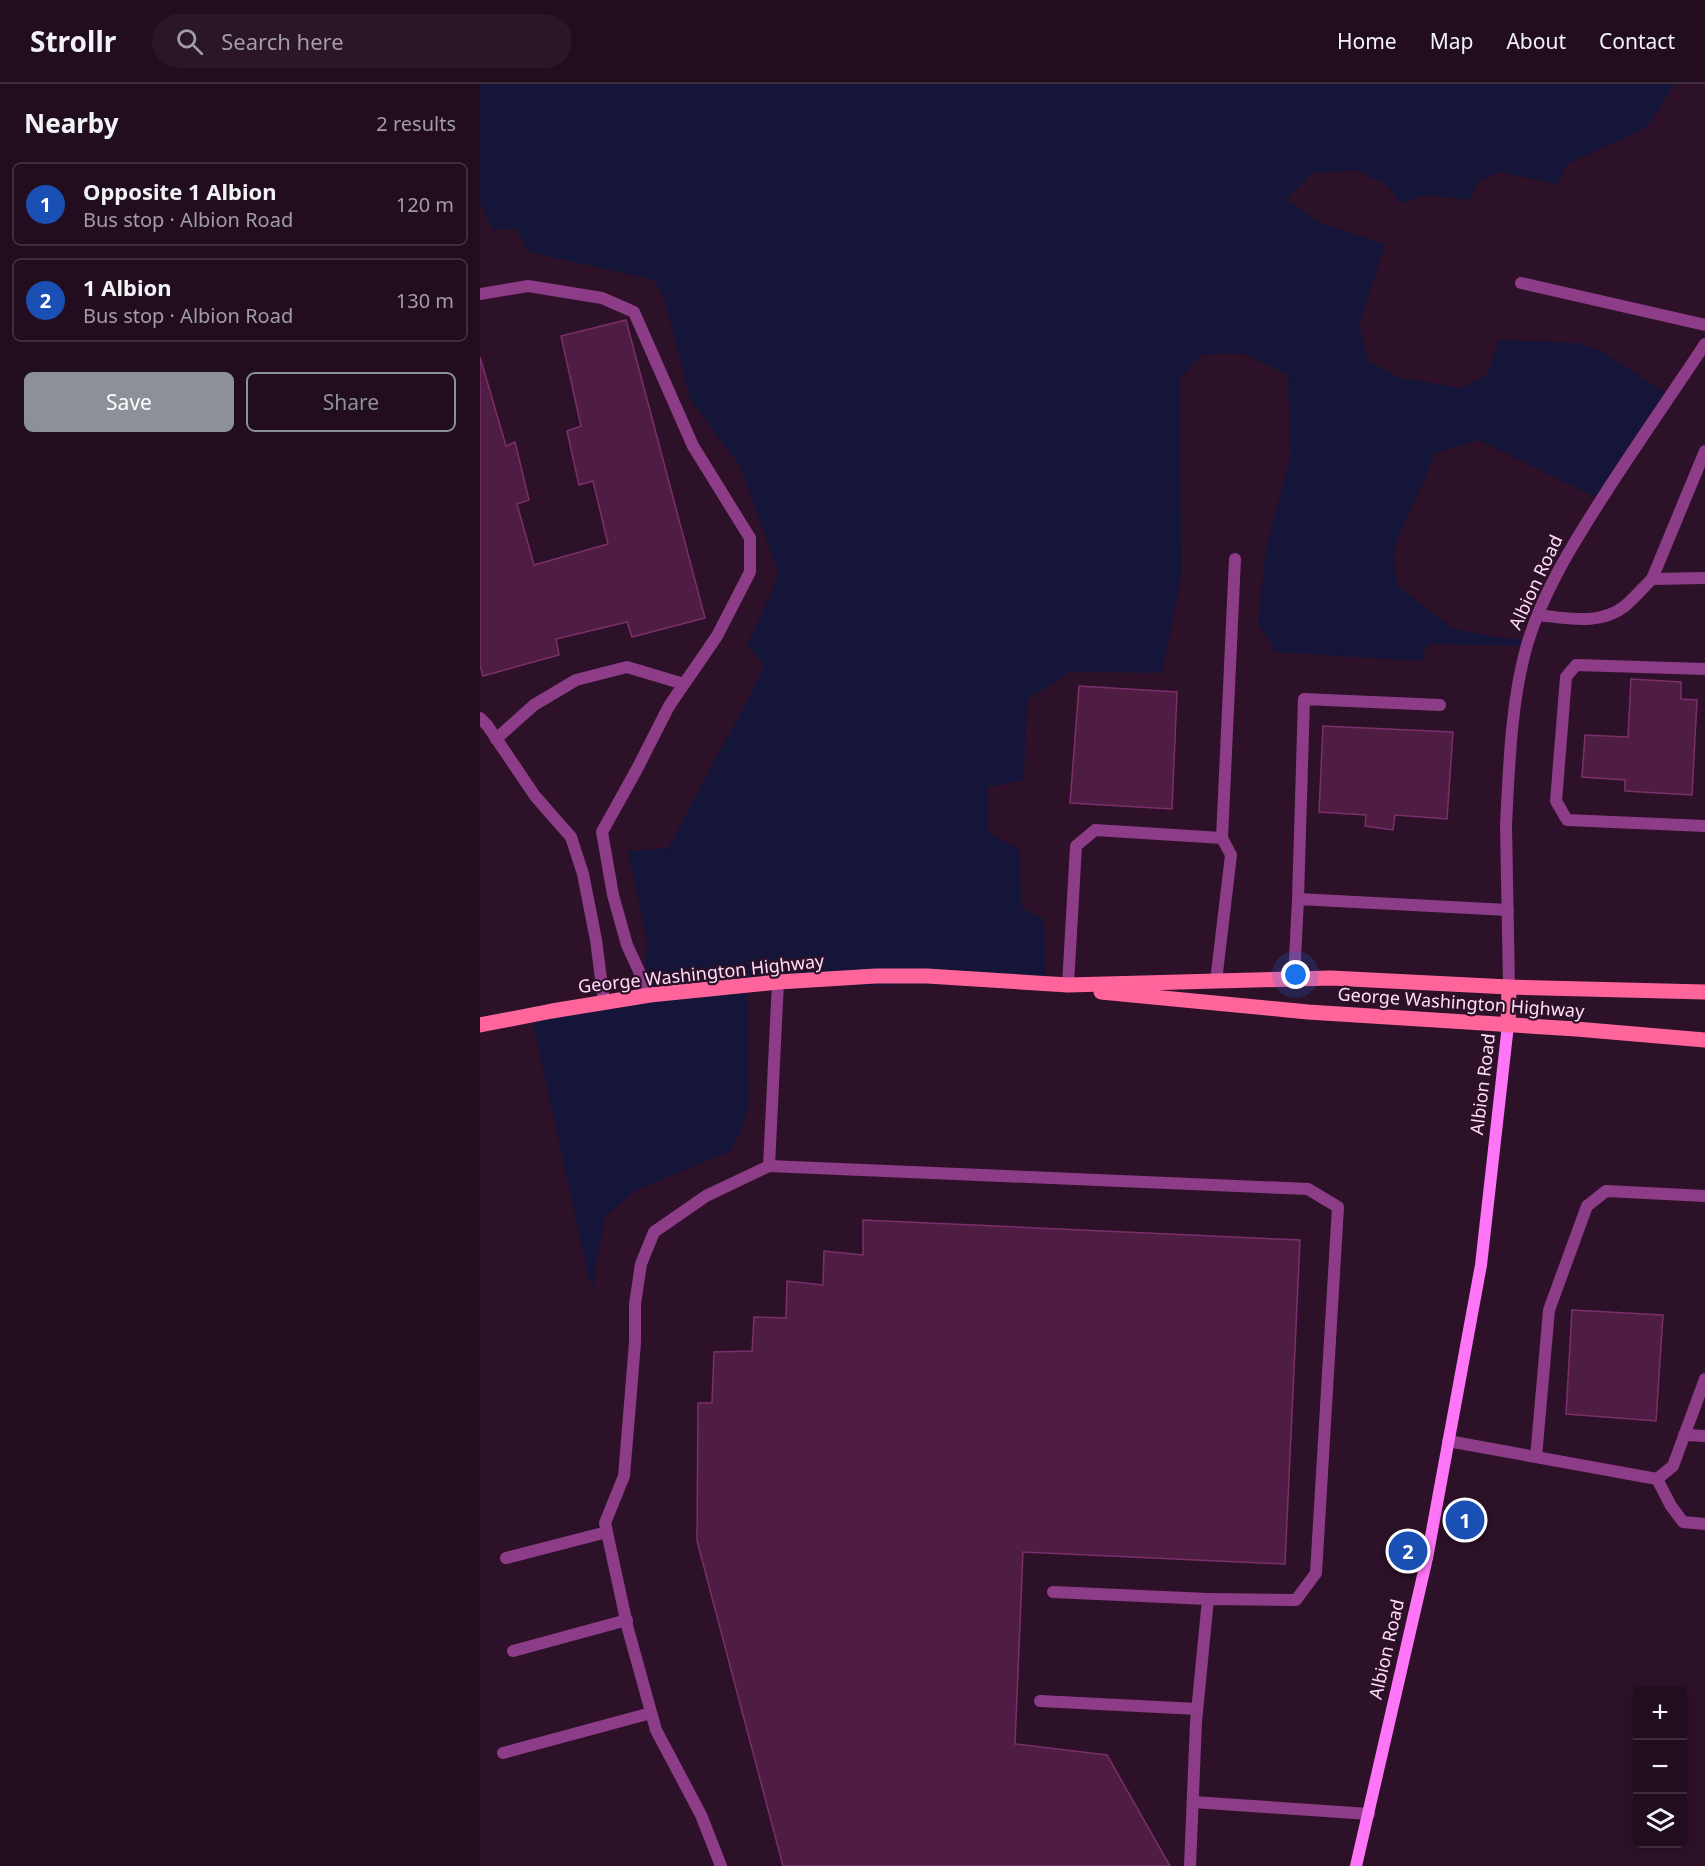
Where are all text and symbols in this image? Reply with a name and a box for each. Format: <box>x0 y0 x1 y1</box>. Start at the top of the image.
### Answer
search box <box>152 14 572 68</box>
text: Strollr <box>30 22 116 60</box>
icon: search <box>173 25 206 58</box>
text: Search here <box>221 26 344 56</box>
text: Home <box>1337 27 1397 55</box>
text: Map <box>1430 27 1473 55</box>
text: About <box>1506 27 1566 55</box>
text: Contact <box>1599 27 1675 55</box>
text: Nearby <box>24 105 119 141</box>
text: 2 results <box>376 110 456 137</box>
text: Opposite 1 Albion <box>83 176 277 206</box>
text: 1 <box>40 191 51 218</box>
text: 120 m <box>396 191 454 218</box>
text: Bus stop · Albion Road <box>83 206 293 233</box>
text: 1 Albion <box>83 272 172 302</box>
text: 2 <box>40 287 51 314</box>
text: 130 m <box>396 287 454 314</box>
text: Bus stop · Albion Road <box>83 302 293 329</box>
button: Save <box>24 372 234 432</box>
button: Share <box>246 372 456 432</box>
street label: Albion Road <box>1503 531 1567 633</box>
street label: George Washington Highway <box>577 948 826 998</box>
your location <box>1281 960 1310 989</box>
street label: George Washington Highway <box>1337 981 1586 1023</box>
street label: Albion Road <box>1464 1032 1500 1136</box>
pin: 1 <box>1446 1498 1484 1542</box>
pin: 2 <box>1388 1528 1428 1574</box>
street label: Albion Road <box>1363 1597 1409 1701</box>
map controls <box>1633 1686 1687 1848</box>
button: + <box>1633 1686 1687 1740</box>
button: − <box>1633 1740 1687 1794</box>
button: layers <box>1633 1794 1687 1848</box>

